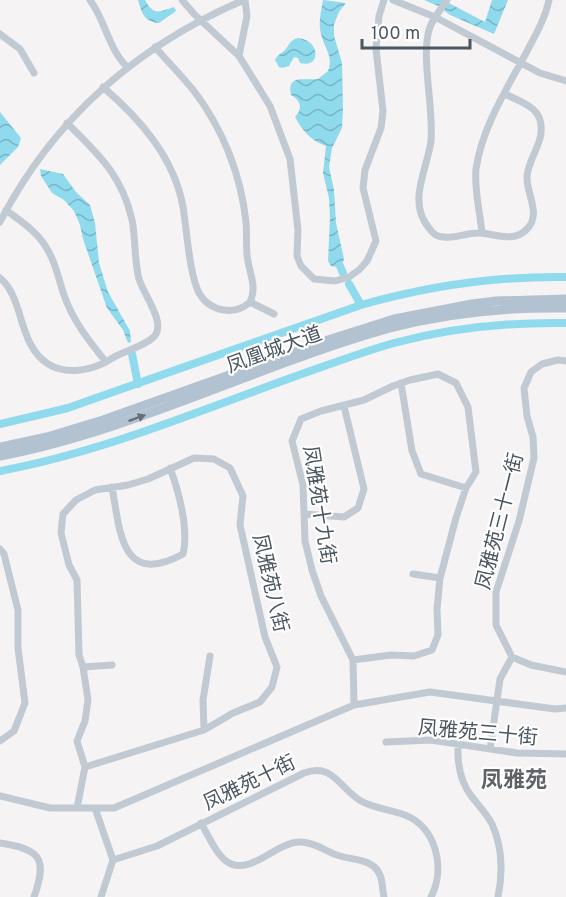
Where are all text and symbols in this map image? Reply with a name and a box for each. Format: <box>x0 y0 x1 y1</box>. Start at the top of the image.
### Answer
scale bar <box>362 12 470 50</box>
text: 100 m <box>371 23 420 46</box>
street label: 凤凰城大道 <box>223 322 326 380</box>
one-way arrow <box>128 412 146 422</box>
street label: 凤雅苑十九街 <box>296 444 340 567</box>
street label: 凤雅苑三十一街 <box>471 450 530 593</box>
street label: 凤雅苑八街 <box>245 532 293 635</box>
street label: 凤雅苑三十街 <box>417 716 539 752</box>
street label: 凤雅苑十街 <box>199 750 301 817</box>
district label: 凤雅苑 <box>481 768 547 795</box>

